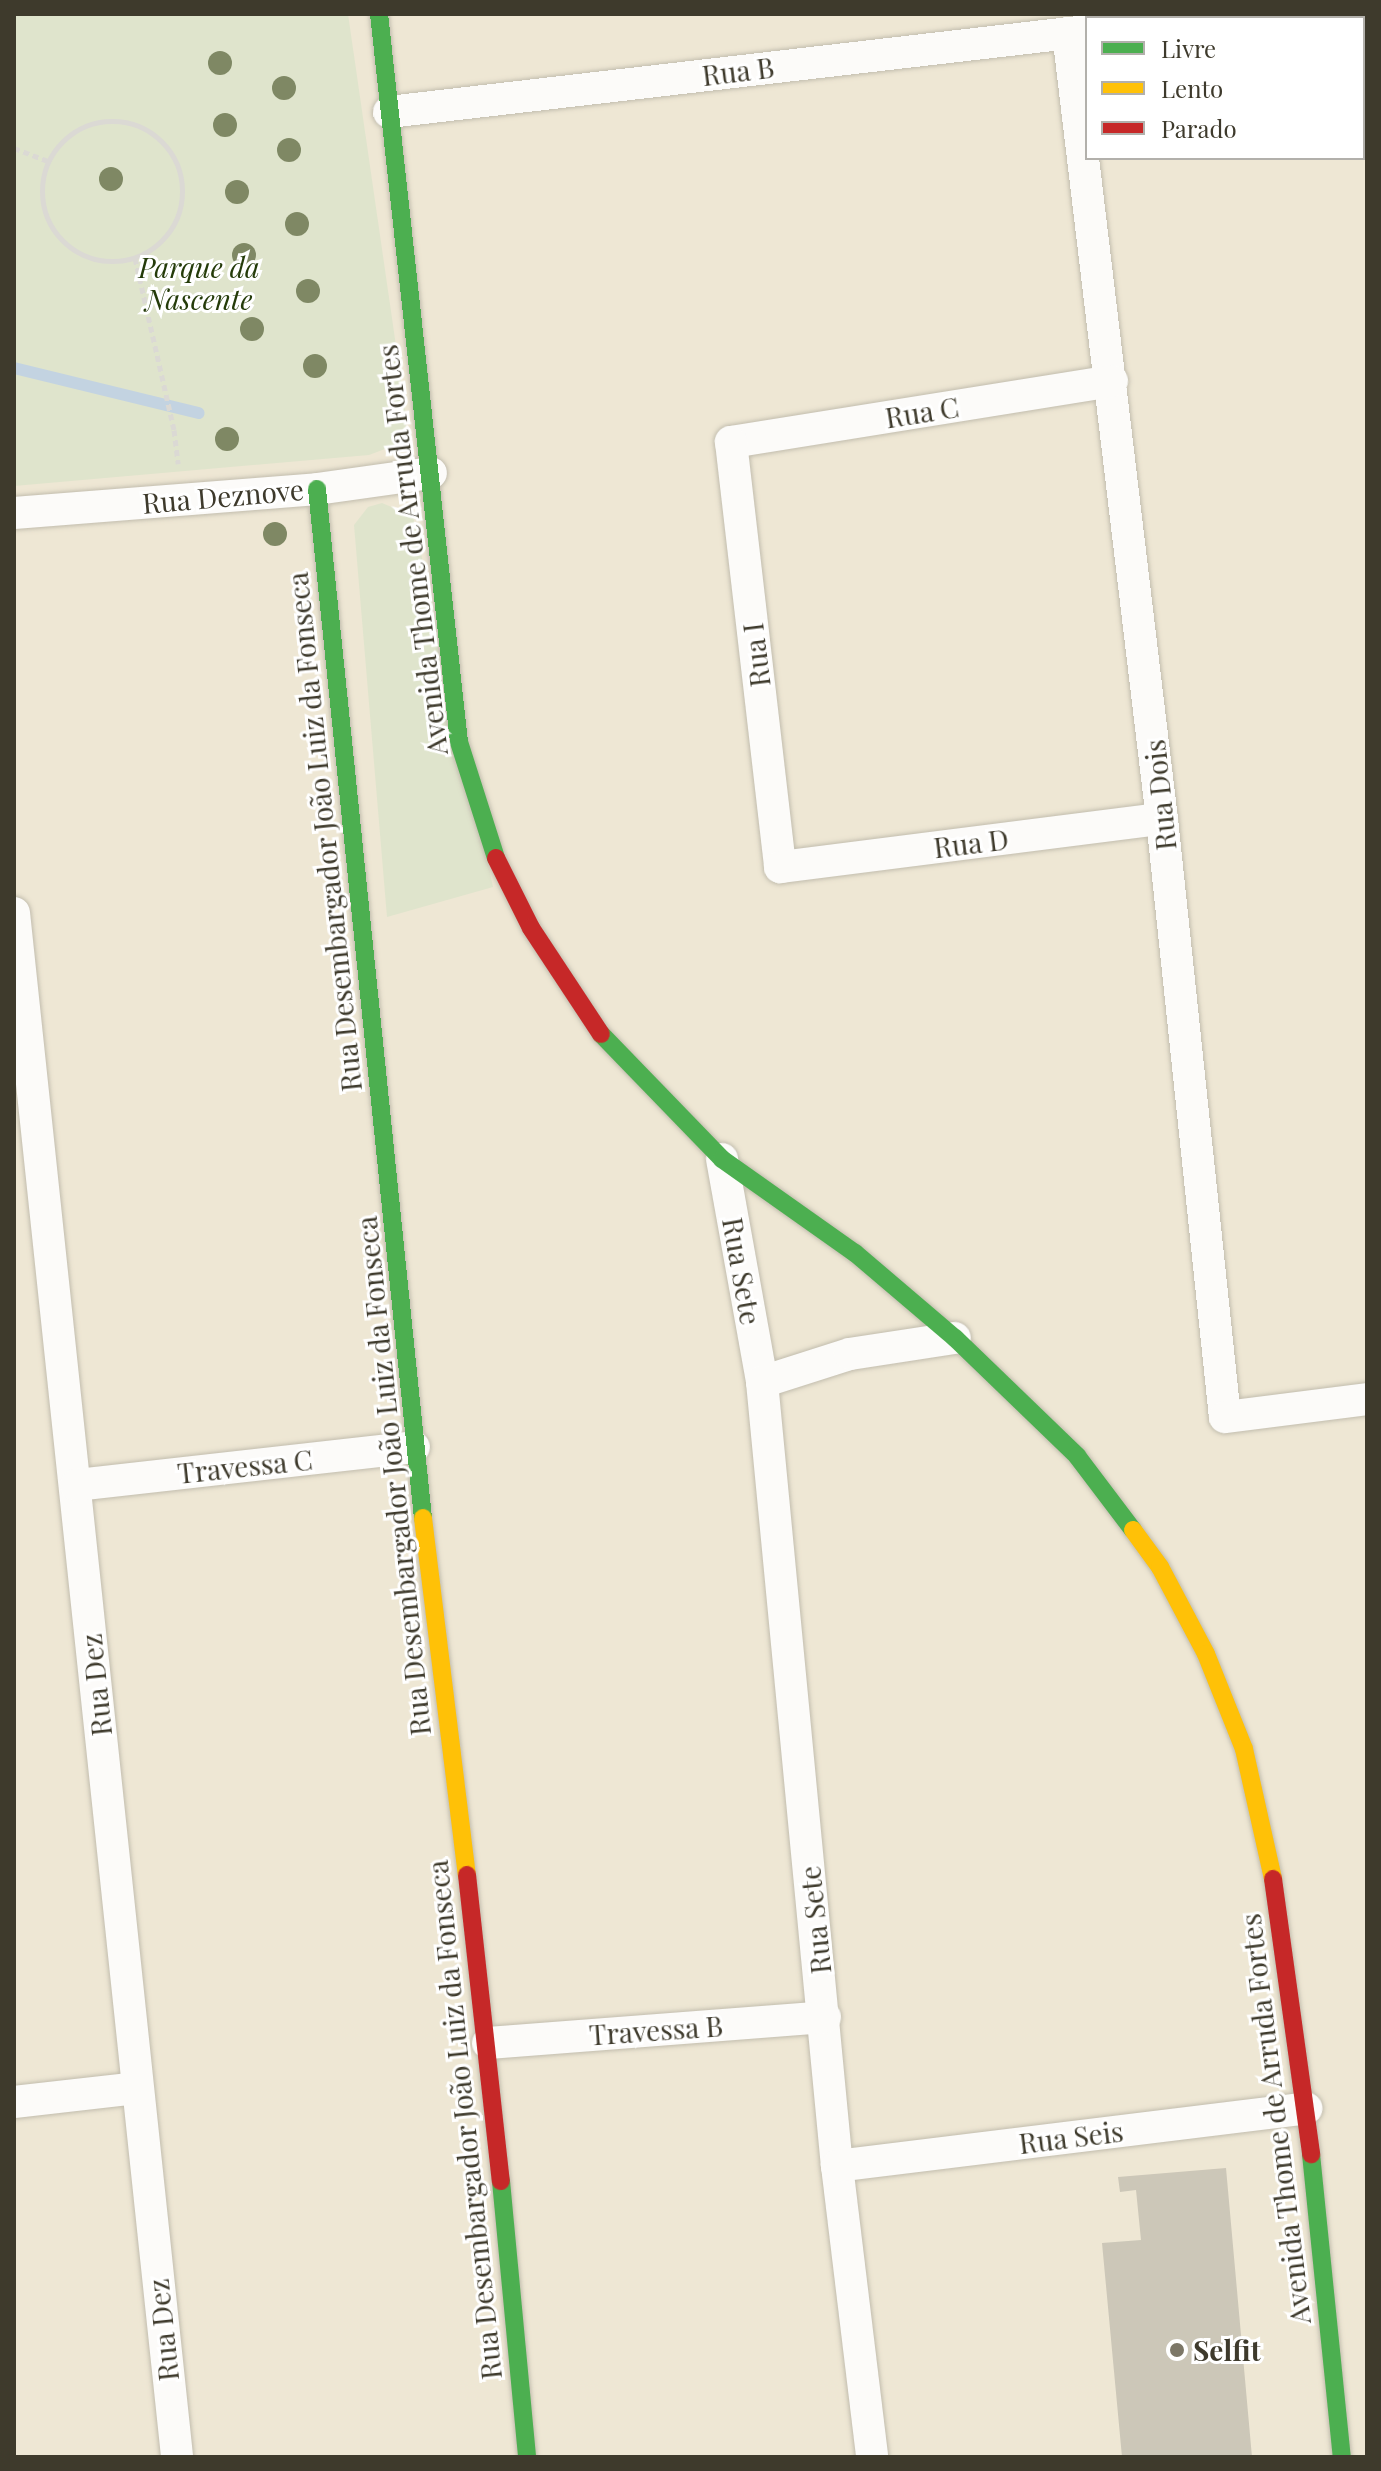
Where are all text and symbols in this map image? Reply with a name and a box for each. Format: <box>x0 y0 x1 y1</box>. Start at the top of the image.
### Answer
legend <box>1085 16 1365 160</box>
text: Livre <box>1161 32 1216 64</box>
street label: Rua B <box>700 50 776 92</box>
text: Lento <box>1161 72 1223 104</box>
text: Parado <box>1161 112 1237 144</box>
park label: Parque da Nascente <box>138 250 260 316</box>
street label: Avenida Thome de Arruda Fortes <box>370 342 454 758</box>
street label: Rua C <box>883 390 961 434</box>
street label: Rua Deznove <box>141 472 305 520</box>
street label: Rua Desembargador João Luiz da Fonseca <box>280 570 368 1094</box>
street label: Rua I <box>735 621 777 689</box>
street label: Rua Dois <box>1137 738 1183 852</box>
street label: Rua D <box>931 822 1011 864</box>
street label: Rua Desembargador João Luiz da Fonseca <box>349 1214 437 1738</box>
street label: Rua Sete <box>716 1215 768 1327</box>
street label: Travessa C <box>175 1442 315 1490</box>
street label: Rua Dez <box>74 1632 118 1738</box>
street label: Rua Desembargador João Luiz da Fonseca <box>420 1858 508 2382</box>
street label: Rua Sete <box>793 1864 837 1976</box>
street label: Avenida Thome de Arruda Fortes <box>1233 1911 1317 2327</box>
street label: Travessa B <box>588 2009 724 2051</box>
street label: Rua Seis <box>1017 2114 1125 2160</box>
street label: Rua Dez <box>141 2277 185 2383</box>
place label: Selfit <box>1193 2333 1261 2367</box>
marker: Selfit <box>1168 2341 1186 2359</box>

